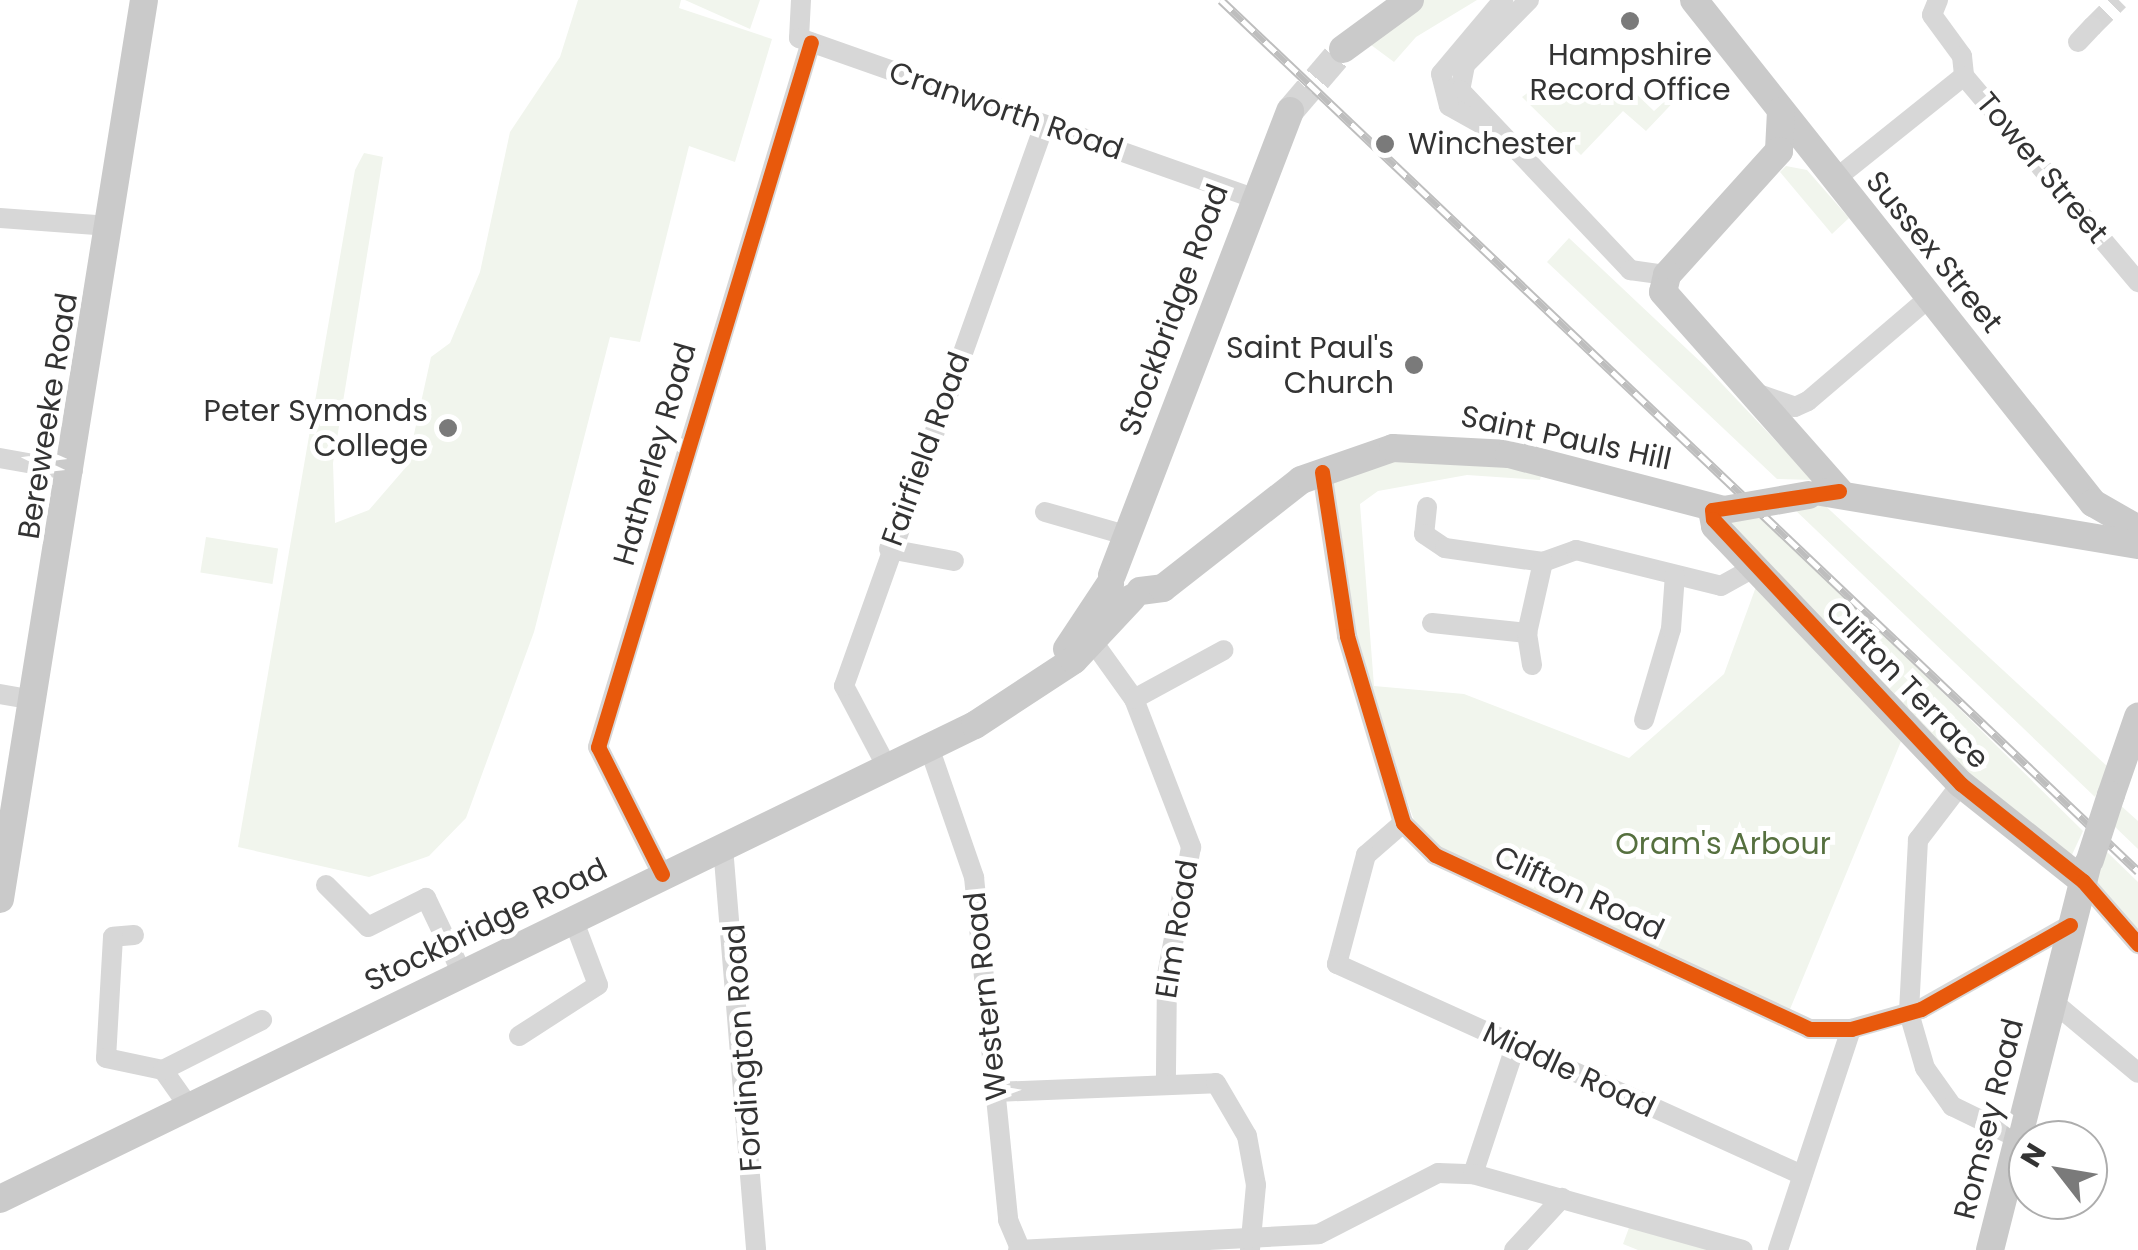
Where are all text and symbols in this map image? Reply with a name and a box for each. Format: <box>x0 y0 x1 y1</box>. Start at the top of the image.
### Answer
marker: Hampshire Record Office <box>1619 10 1641 32</box>
place label: Hampshire Record Office <box>1529 37 1731 108</box>
street label: Cranworth Road <box>884 54 1128 168</box>
street label: Tower Street <box>1969 85 2115 251</box>
place label: Winchester <box>1408 126 1576 162</box>
marker: Winchester <box>1372 131 1398 157</box>
street label: Sussex Street <box>1858 164 2010 340</box>
street label: Stockbridge Road <box>1112 179 1236 441</box>
street label: Bereweeke Road <box>11 290 85 542</box>
place label: Saint Paul's Church <box>1226 330 1394 400</box>
street label: Hatherley Road <box>606 339 704 569</box>
street label: Fairfield Road <box>874 347 978 551</box>
marker: Saint Paul's Church <box>1403 354 1425 376</box>
place label: Peter Symonds College <box>204 393 428 464</box>
street label: Saint Pauls Hill <box>1457 398 1675 478</box>
marker: Peter Symonds College <box>437 417 459 439</box>
street label: Clifton Terrace <box>1818 594 1996 776</box>
park label: Oram's Arbour <box>1615 826 1831 862</box>
street label: Clifton Road <box>1488 838 1670 948</box>
street label: Stockbridge Road <box>359 851 613 999</box>
street label: Elm Road <box>1148 857 1206 1001</box>
street label: Western Road <box>957 890 1015 1102</box>
street label: Fordington Road <box>716 923 770 1173</box>
street label: Middle Road <box>1477 1014 1661 1126</box>
street label: Romsey Road <box>1947 1015 2031 1223</box>
north arrow <box>2008 1120 2108 1220</box>
text: N <box>2011 1136 2056 1174</box>

